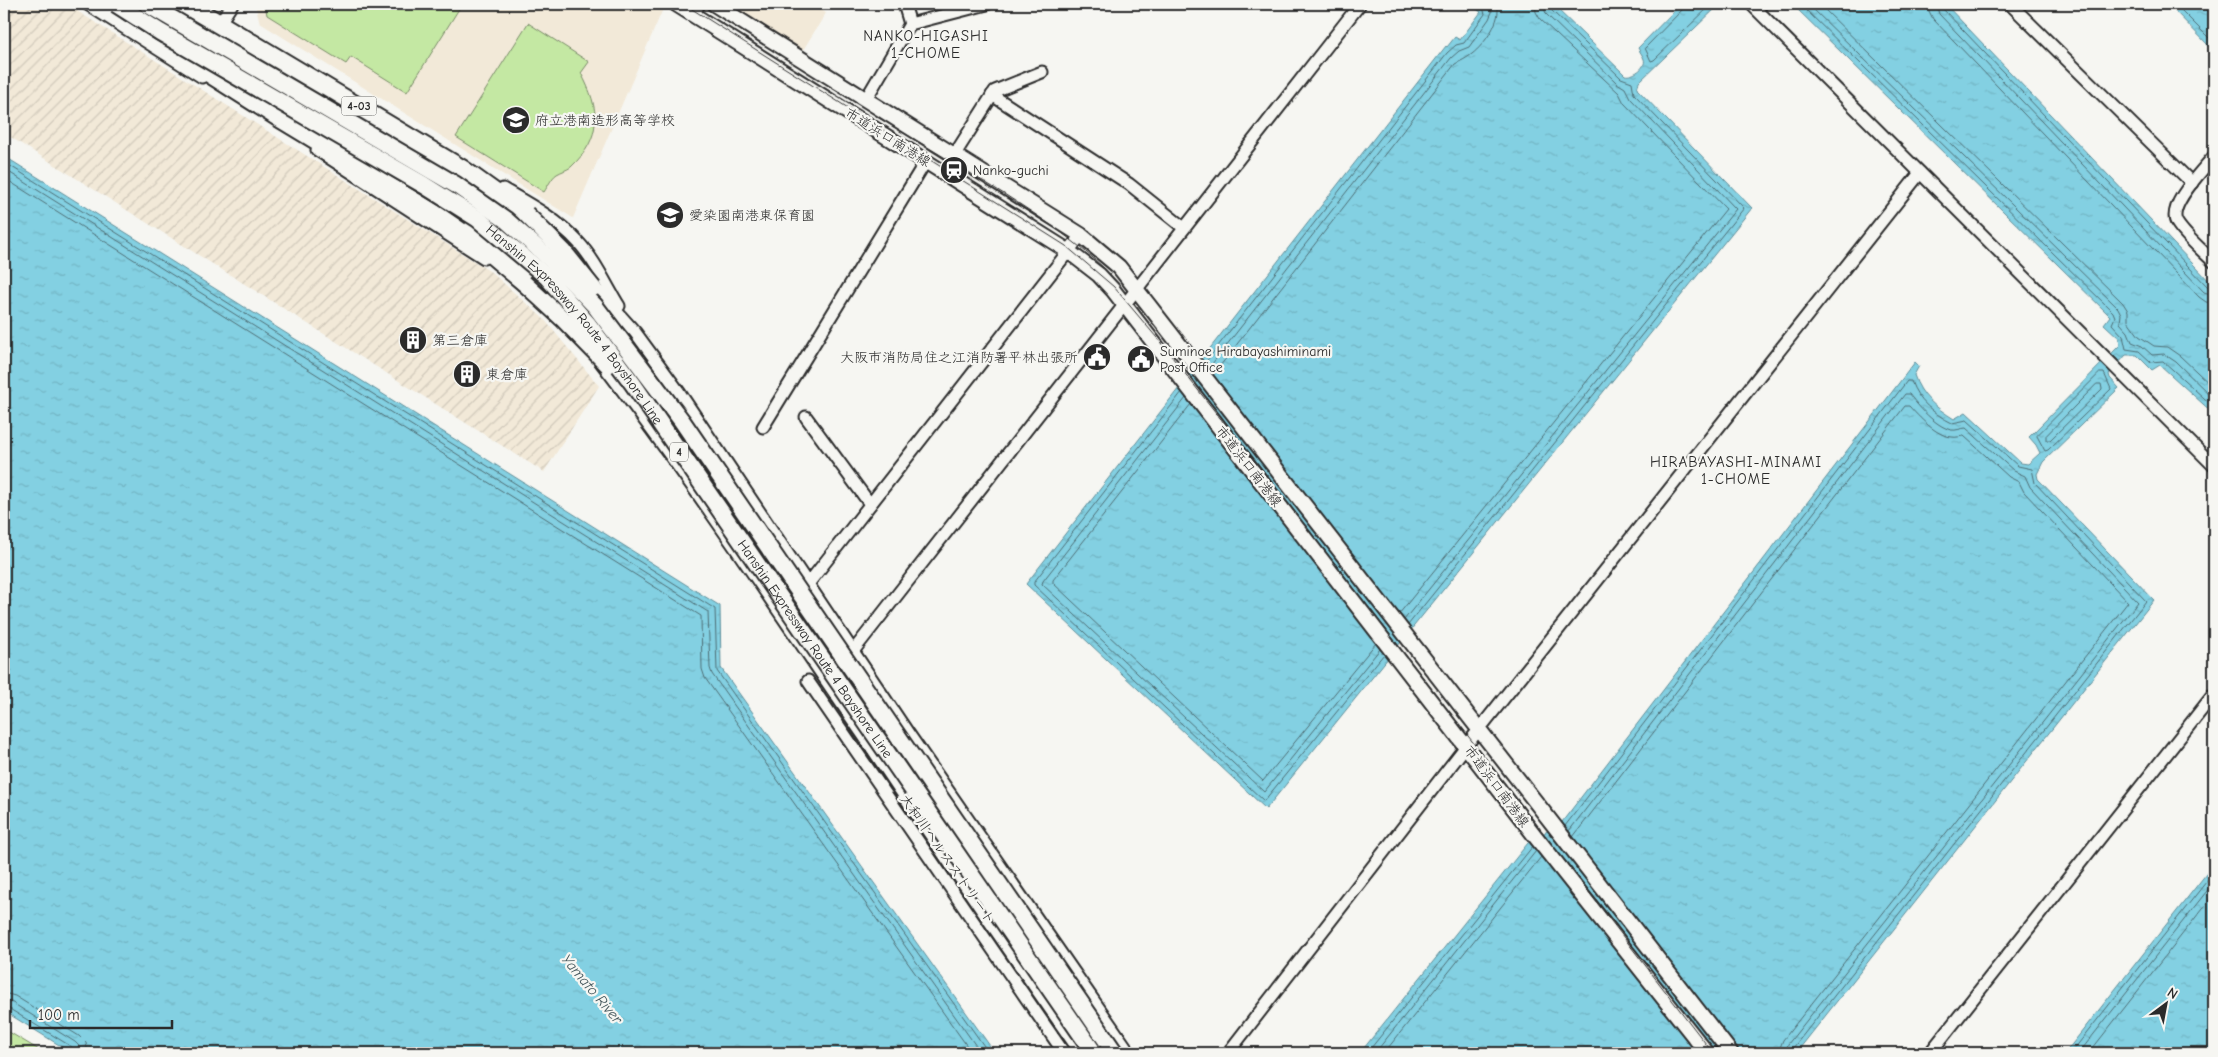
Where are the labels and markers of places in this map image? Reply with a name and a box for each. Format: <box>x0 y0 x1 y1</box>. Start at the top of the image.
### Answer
school or university icon: 府立港南造形高等学校 <box>501 105 531 135</box>
place label: 府立港南造形高等学校 <box>535 112 675 129</box>
station icon: Nanko-guchi <box>939 155 969 185</box>
place label: Nanko-guchi <box>973 162 1049 179</box>
school or university icon: 愛染園南港東保育園 <box>655 200 685 230</box>
place label: 愛染園南港東保育園 <box>689 207 815 224</box>
building icon: 第三倉庫 <box>398 325 428 355</box>
place label: 第三倉庫 <box>432 332 488 349</box>
public building icon: 大阪市消防局住之江消防署平林出張所 <box>1082 342 1112 372</box>
place label: Suminoe Hirabayashiminami Post Office <box>1160 343 1331 376</box>
public building icon: Suminoe Hirabayashiminami Post Office <box>1126 344 1156 374</box>
place label: 大阪市消防局住之江消防署平林出張所 <box>840 349 1078 366</box>
building icon: 東倉庫 <box>452 359 482 389</box>
place label: 東倉庫 <box>486 366 528 383</box>

